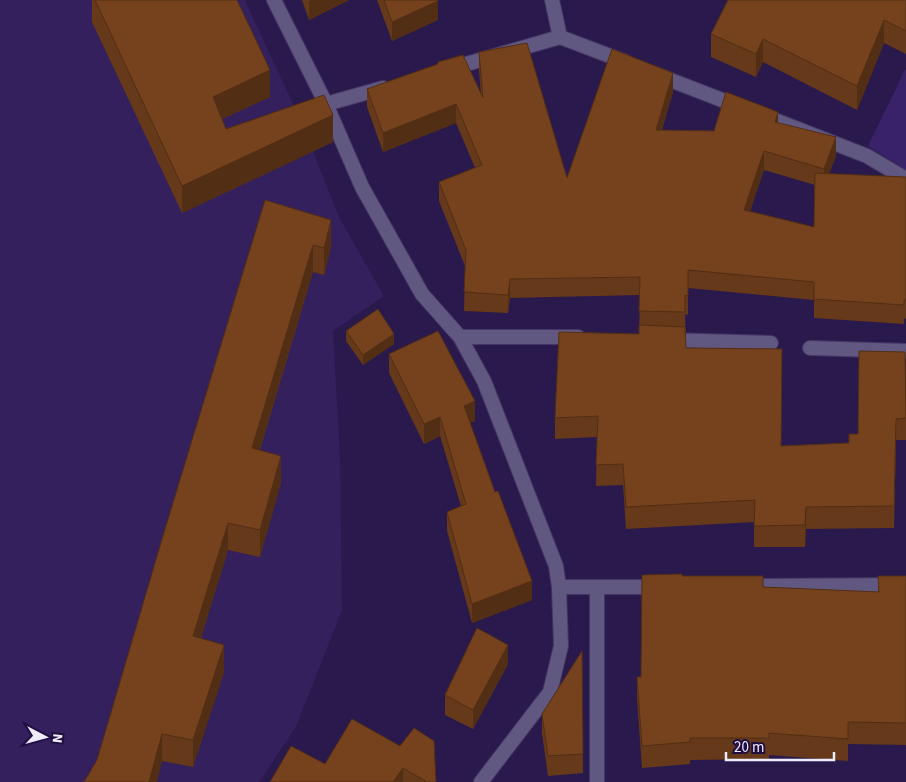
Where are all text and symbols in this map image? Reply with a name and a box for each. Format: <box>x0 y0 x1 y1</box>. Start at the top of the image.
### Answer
north arrow <box>20 712 70 762</box>
scale bar <box>726 730 834 762</box>
text: N <box>47 733 67 744</box>
text: 20 m <box>734 737 764 758</box>

